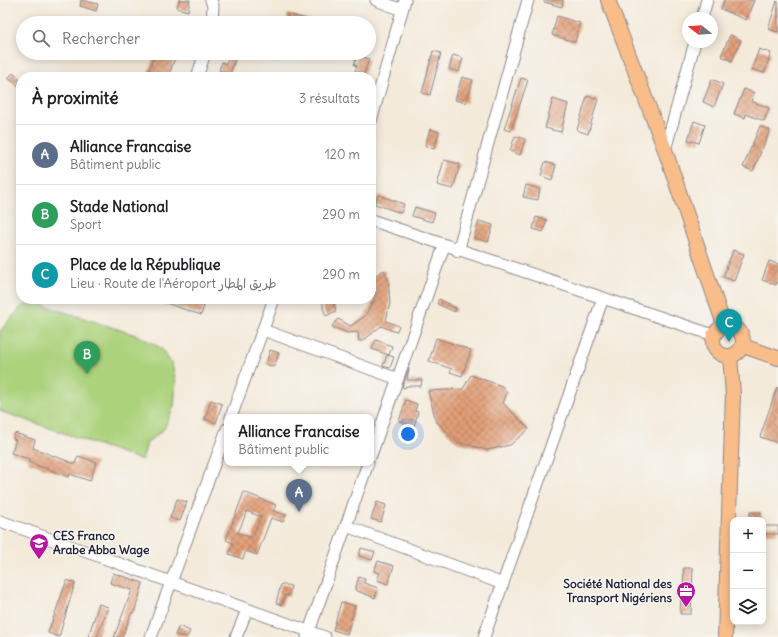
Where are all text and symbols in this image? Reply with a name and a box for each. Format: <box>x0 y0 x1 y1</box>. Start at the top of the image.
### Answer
north arrow <box>682 12 718 48</box>
search box <box>16 16 376 60</box>
icon: search <box>30 27 52 49</box>
text: Rechercher <box>62 29 140 48</box>
text: À proximité <box>32 87 118 109</box>
text: 3 résultats <box>299 90 360 107</box>
text: Alliance Francaise <box>70 137 191 156</box>
text: A <box>41 146 49 163</box>
text: 120 m <box>325 146 360 163</box>
text: Bâtiment public <box>70 156 161 173</box>
text: Stade National <box>70 197 168 216</box>
text: B <box>41 206 49 223</box>
text: 290 m <box>322 206 360 223</box>
text: Sport <box>70 216 102 233</box>
text: Place de la République <box>70 255 220 274</box>
text: C <box>41 266 49 283</box>
text: 290 m <box>322 266 360 283</box>
text: Lieu · Route de l'Aéroport طريق المطار <box>70 275 277 292</box>
pin: C <box>716 309 742 342</box>
pin: B <box>74 341 100 374</box>
popup <box>224 414 374 466</box>
text: Alliance Francaise <box>238 422 360 441</box>
your location <box>398 424 418 444</box>
text: Bâtiment public <box>238 441 329 458</box>
pin: A <box>286 479 312 512</box>
map controls <box>730 517 766 625</box>
button: + <box>730 517 766 553</box>
place label: CES Franco Arabe Abba Wage <box>53 528 150 558</box>
school or university icon: CES Franco Arabe Abba Wage <box>28 532 50 560</box>
button: − <box>730 553 766 589</box>
place label: Société National des Transport Nigériens <box>563 576 673 606</box>
office icon: Société National des Transport Nigériens <box>675 580 697 608</box>
button: layers <box>730 589 766 625</box>

